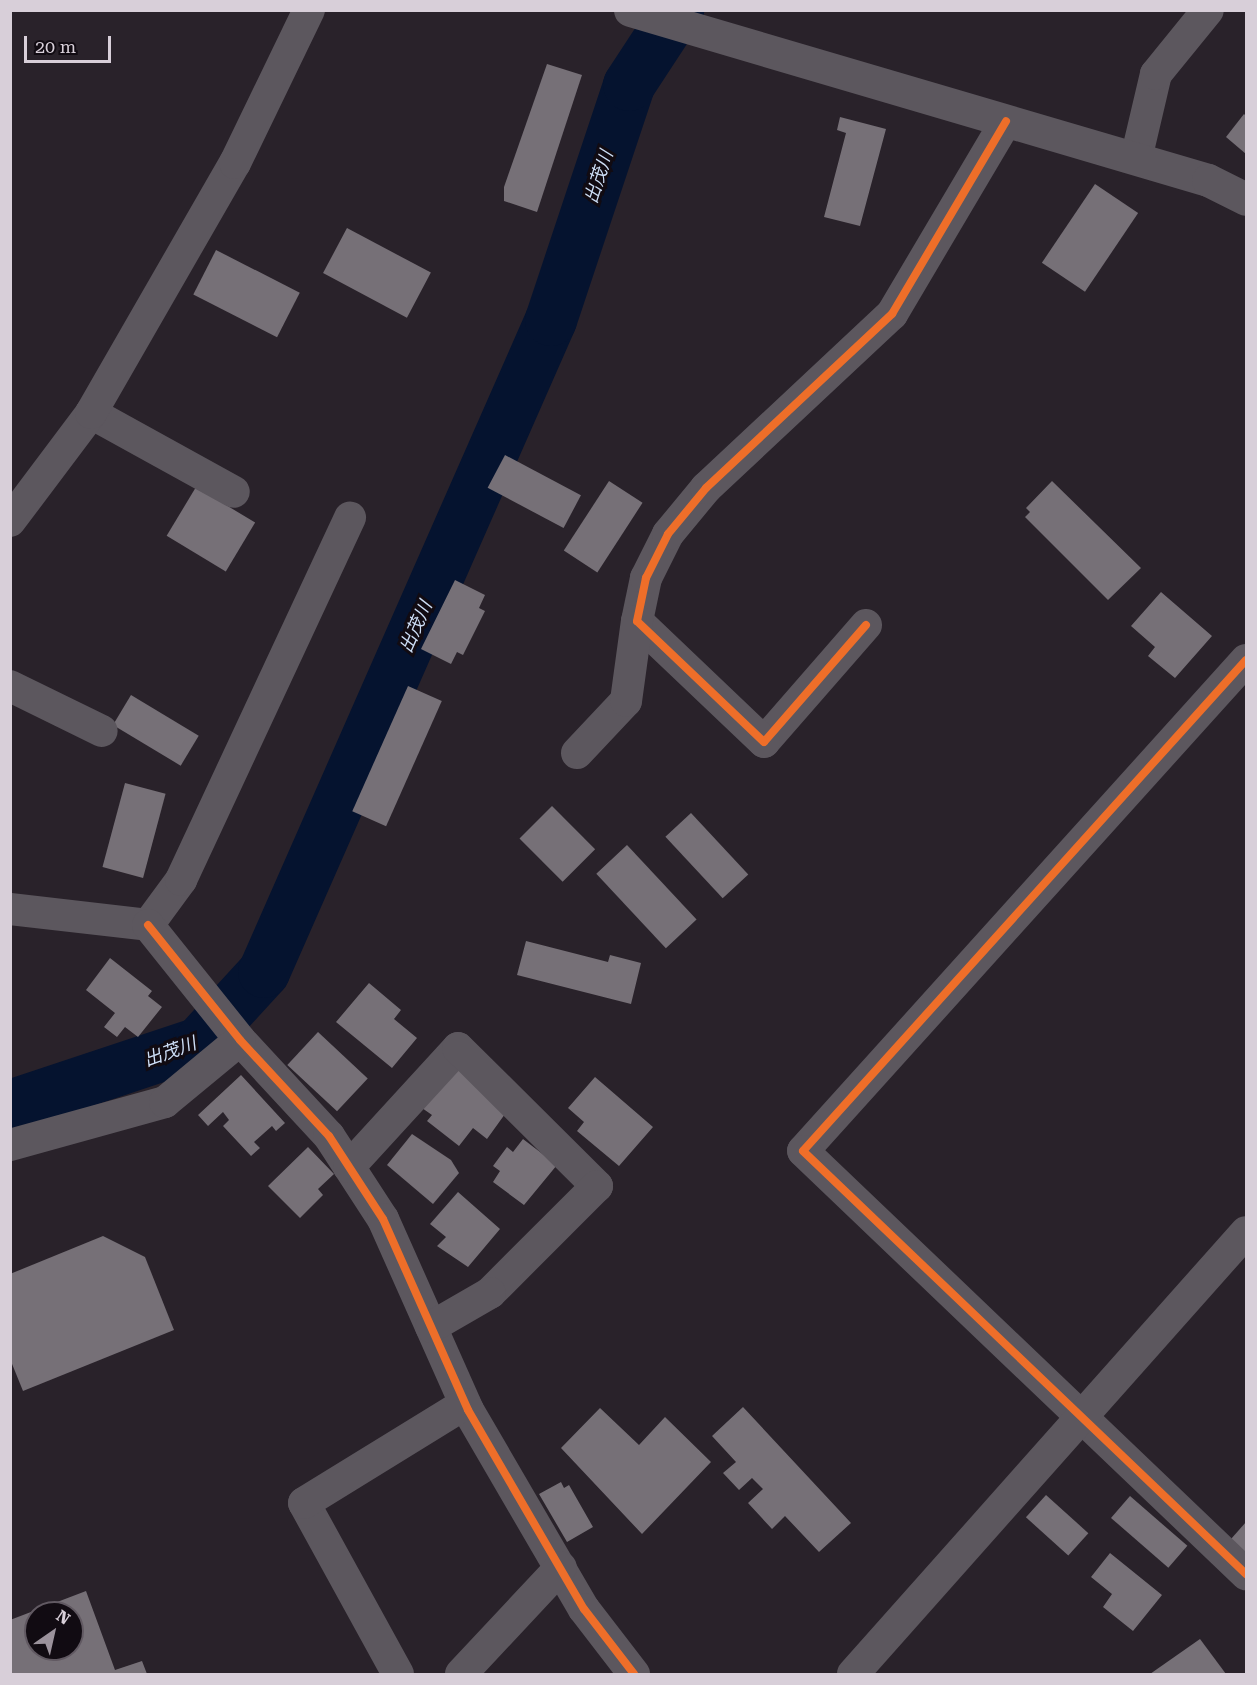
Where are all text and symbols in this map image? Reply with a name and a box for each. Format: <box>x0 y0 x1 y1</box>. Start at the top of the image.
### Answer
scale bar <box>27 24 114 62</box>
text: 20 m <box>35 36 76 57</box>
water label: 出茂川 <box>580 148 618 206</box>
water label: 出茂川 <box>395 598 437 656</box>
water label: 出茂川 <box>141 1033 199 1071</box>
north arrow <box>24 1601 84 1661</box>
text: N <box>53 1606 74 1629</box>

